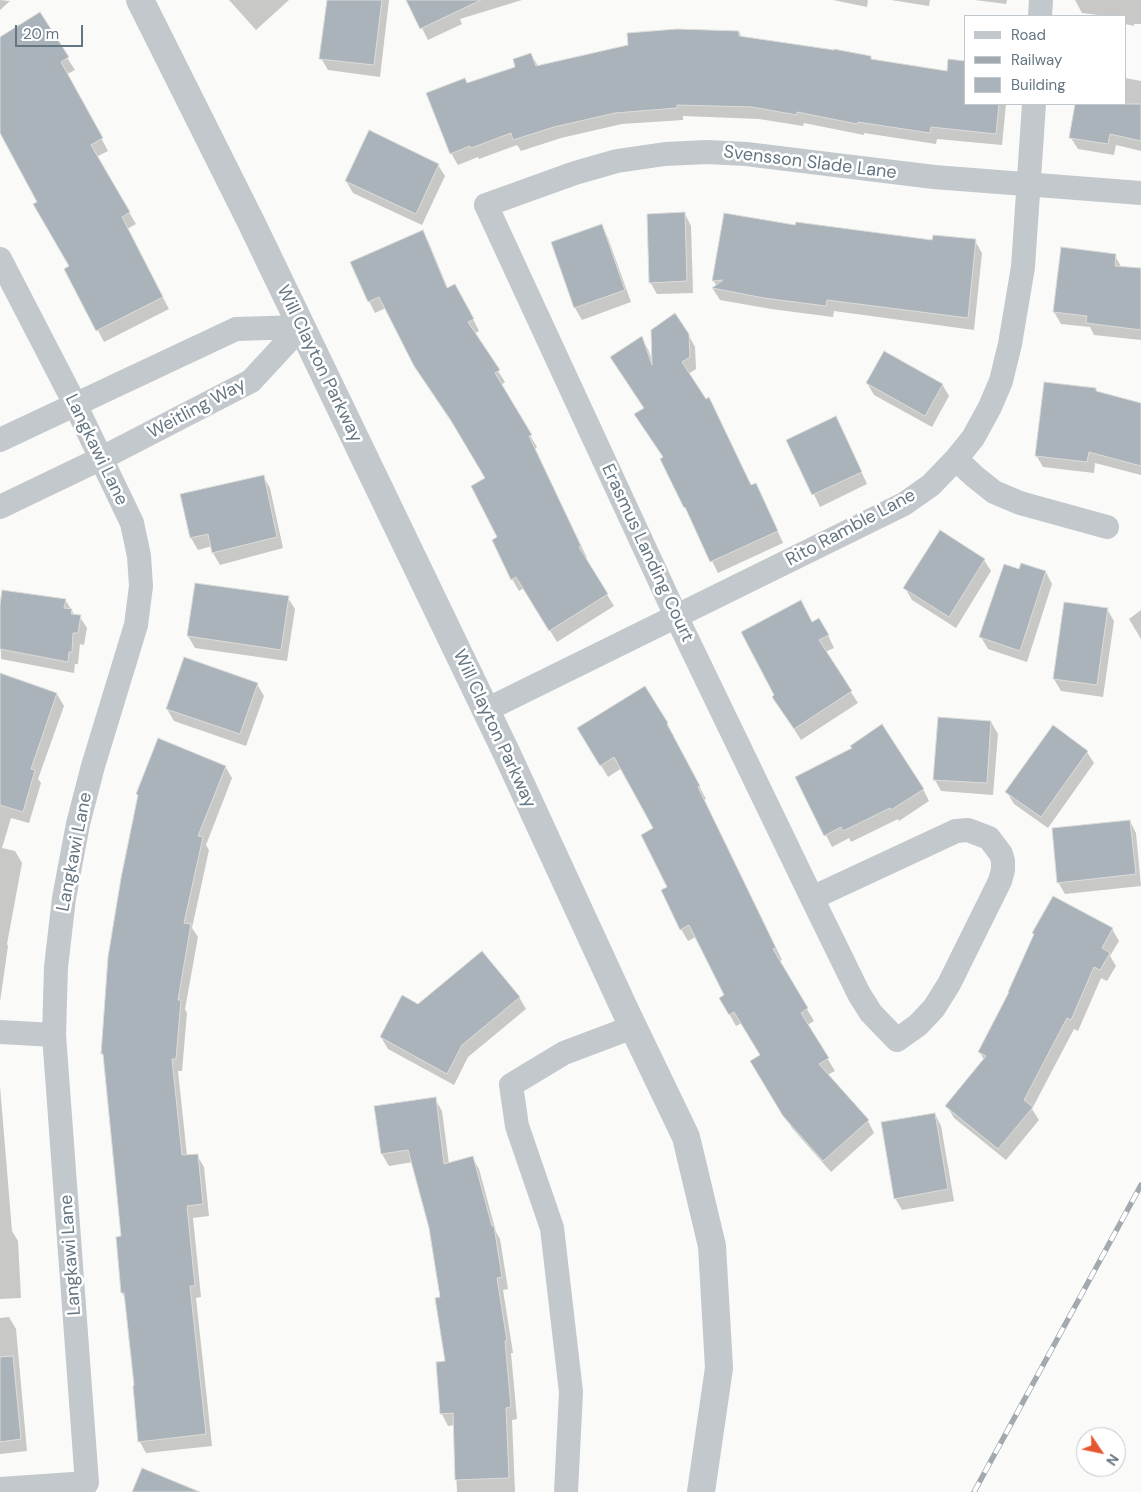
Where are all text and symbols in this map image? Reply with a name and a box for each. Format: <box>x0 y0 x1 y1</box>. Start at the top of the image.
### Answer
scale bar <box>18 15 85 47</box>
legend <box>964 15 1126 105</box>
text: 20 m <box>23 24 59 44</box>
text: Road <box>1011 25 1046 45</box>
text: Railway <box>1011 50 1062 70</box>
text: Building <box>1011 75 1066 95</box>
street label: Svensson Slade Lane <box>722 142 898 184</box>
street label: Will Clayton Parkway <box>272 282 366 446</box>
street label: Weitling Way <box>144 374 250 444</box>
street label: Langkawi Lane <box>60 391 132 509</box>
street label: Erasmus Landing Court <box>596 461 698 645</box>
street label: Rito Ramble Lane <box>783 485 919 571</box>
street label: Will Clayton Parkway <box>448 646 540 812</box>
street label: Langkawi Lane <box>53 791 97 913</box>
street label: Langkawi Lane <box>56 1194 86 1316</box>
north arrow <box>1076 1427 1126 1477</box>
text: N <box>1102 1451 1123 1469</box>

